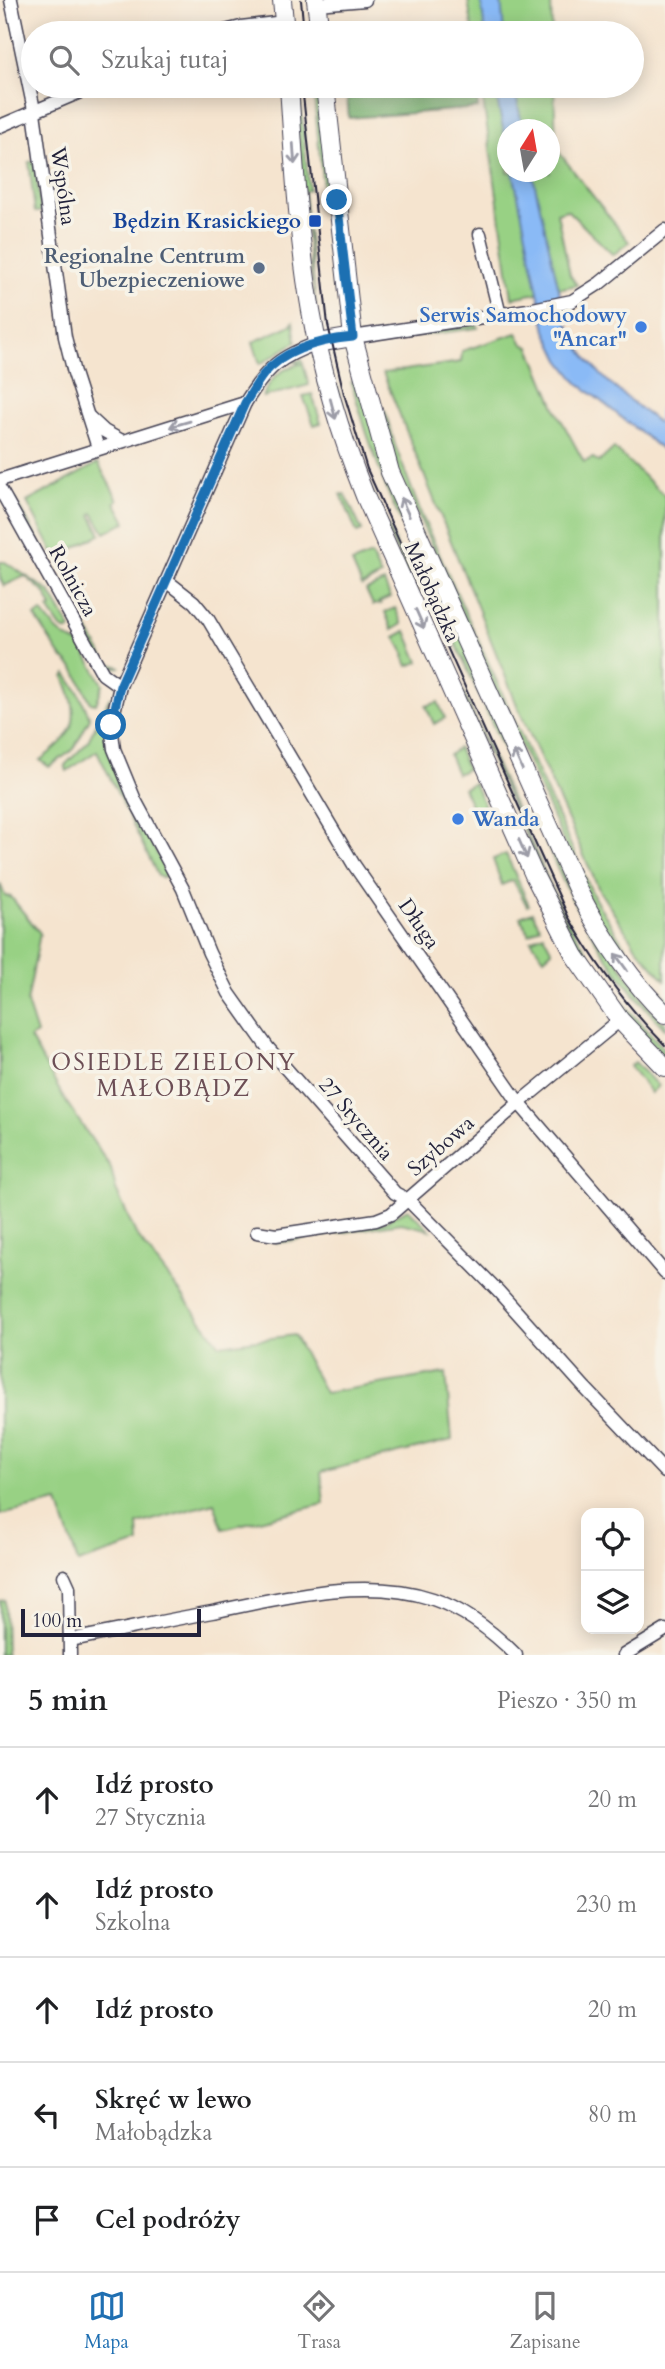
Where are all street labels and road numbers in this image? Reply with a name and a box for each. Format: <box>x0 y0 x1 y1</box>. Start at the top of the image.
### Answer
street label: Wspólna <box>43 144 83 227</box>
street label: Małobądzka <box>397 537 467 647</box>
street label: Rolnicza <box>42 540 104 622</box>
street label: Długa <box>391 893 447 955</box>
street label: 27 Stycznia <box>312 1071 400 1167</box>
street label: Szybowa <box>401 1109 481 1183</box>

